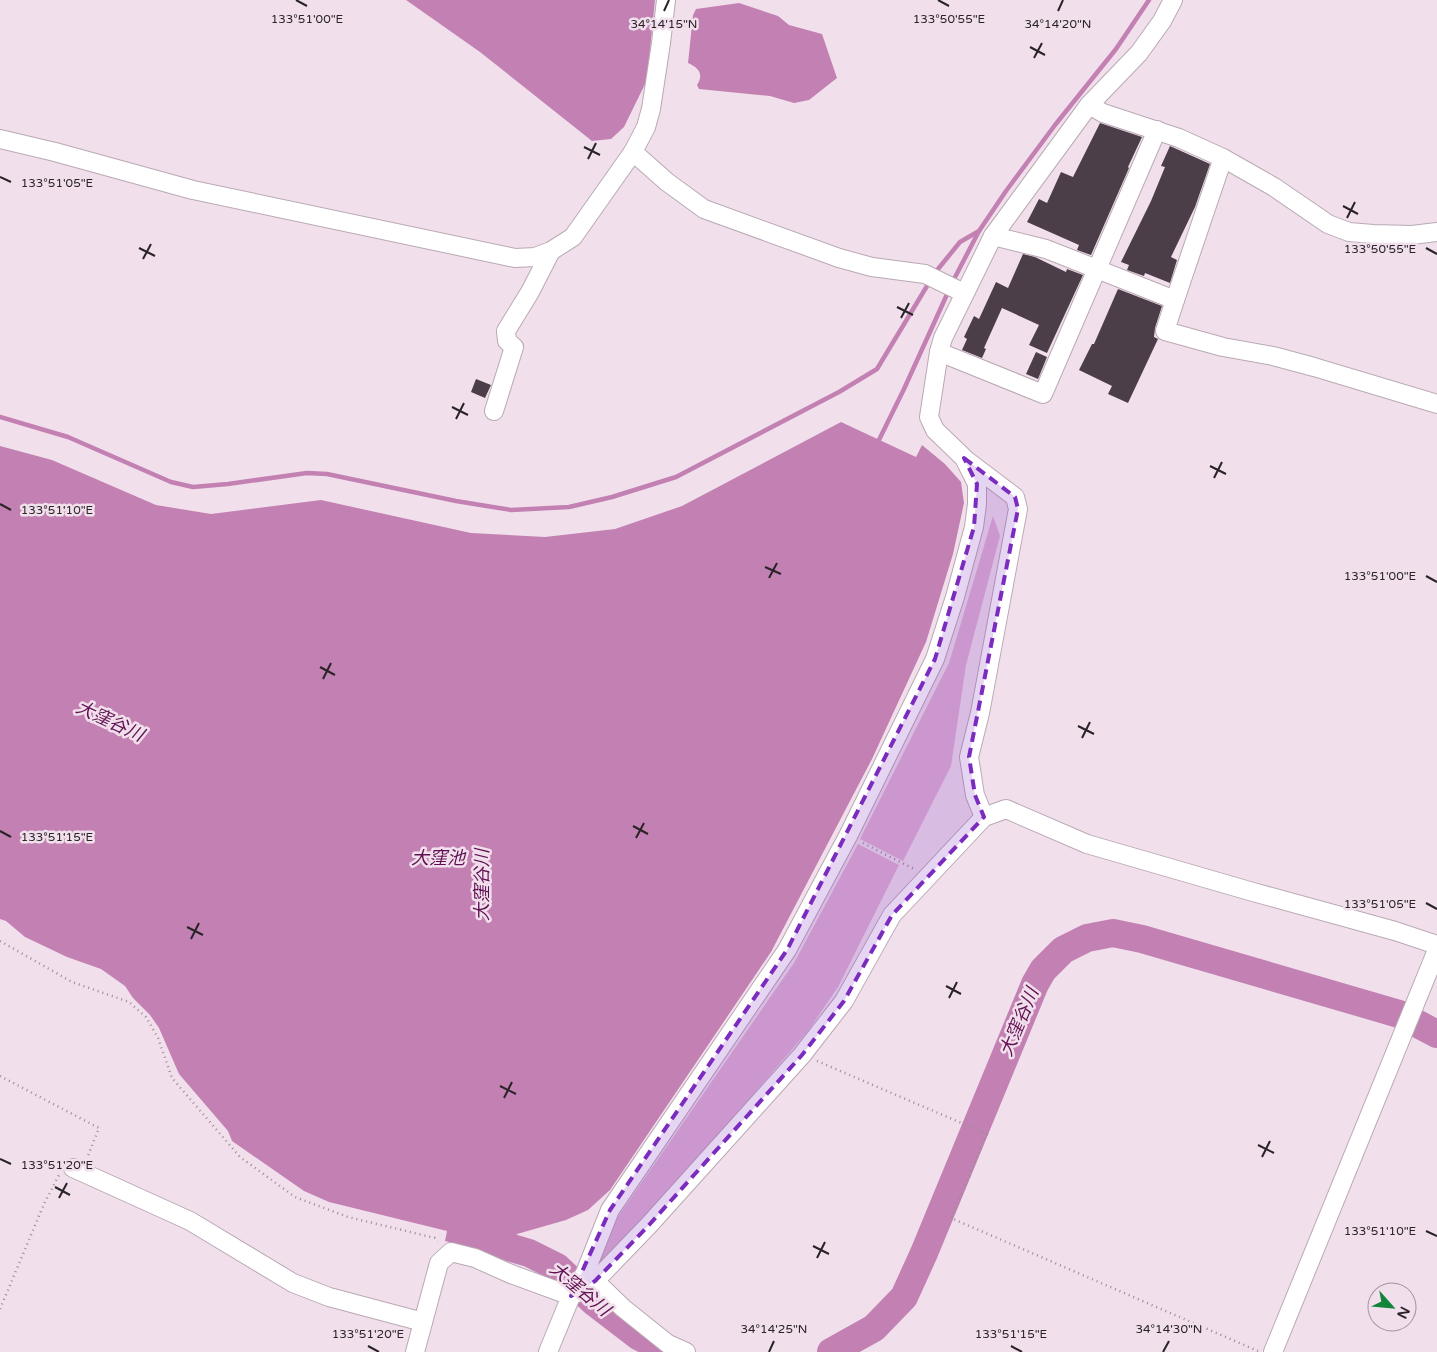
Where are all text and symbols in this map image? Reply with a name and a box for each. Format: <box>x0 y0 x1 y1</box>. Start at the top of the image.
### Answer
text: 133°51'00"E <box>271 12 344 26</box>
text: 133°50'55"E <box>913 12 986 26</box>
text: 34°14'15"N <box>631 17 698 31</box>
text: 34°14'20"N <box>1025 17 1092 31</box>
text: 133°51'05"E <box>21 176 94 190</box>
text: 133°50'55"E <box>1344 242 1417 256</box>
text: 133°51'10"E <box>21 503 94 517</box>
text: 133°51'00"E <box>1344 569 1417 583</box>
water label: 大窪谷川 <box>73 696 149 747</box>
text: 133°51'15"E <box>21 830 94 844</box>
water label: 大窪池 <box>411 847 467 869</box>
water label: 大窪谷川 <box>471 847 493 921</box>
text: 133°51'05"E <box>1344 897 1417 911</box>
water label: 大窪谷川 <box>995 983 1044 1059</box>
text: 133°51'20"E <box>21 1158 94 1172</box>
text: 133°51'10"E <box>1344 1224 1417 1238</box>
water label: 大窪谷川 <box>545 1257 616 1322</box>
north arrow <box>1367 1282 1417 1332</box>
text: N <box>1393 1304 1413 1322</box>
text: 34°14'25"N <box>741 1322 808 1336</box>
text: 34°14'30"N <box>1136 1322 1203 1336</box>
text: 133°51'20"E <box>332 1327 405 1341</box>
text: 133°51'15"E <box>975 1327 1048 1341</box>

